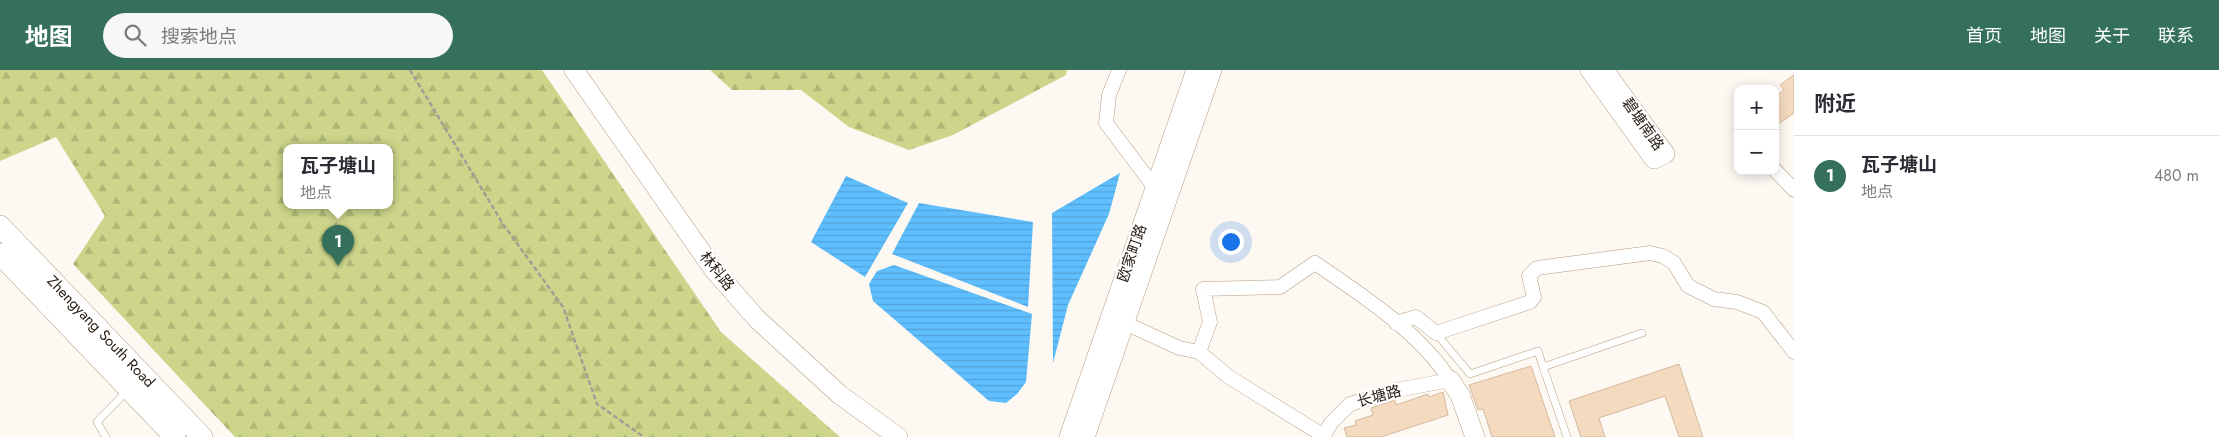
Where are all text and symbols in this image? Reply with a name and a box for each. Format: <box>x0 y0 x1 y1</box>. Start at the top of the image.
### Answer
search box <box>103 13 453 58</box>
text: 地图 <box>25 19 73 54</box>
icon: search <box>121 21 149 49</box>
text: 搜索地点 <box>161 23 237 50</box>
text: 首页 <box>1966 23 2002 49</box>
text: 地图 <box>2030 23 2066 49</box>
text: 关于 <box>2094 23 2130 49</box>
text: 联系 <box>2158 23 2194 49</box>
map controls <box>1734 85 1779 175</box>
button: + <box>1734 85 1779 130</box>
text: 附近 <box>1814 89 1856 119</box>
street label: 碧塘南路 <box>1617 93 1669 155</box>
button: − <box>1734 130 1779 175</box>
popup <box>283 144 393 209</box>
text: 瓦子塘山 <box>1861 151 1937 178</box>
text: 瓦子塘山 <box>300 152 376 179</box>
text: 1 <box>1826 164 1834 187</box>
text: 480 m <box>2154 164 2199 187</box>
text: 地点 <box>1861 180 1893 203</box>
text: 地点 <box>300 181 332 204</box>
street label: 欧家町路 <box>1112 221 1152 285</box>
pin: 1 <box>322 225 354 266</box>
your location <box>1218 229 1244 255</box>
street label: 林科路 <box>694 247 740 295</box>
street label: Zhengyang South Road <box>42 270 160 392</box>
street label: 长塘路 <box>1354 380 1404 412</box>

